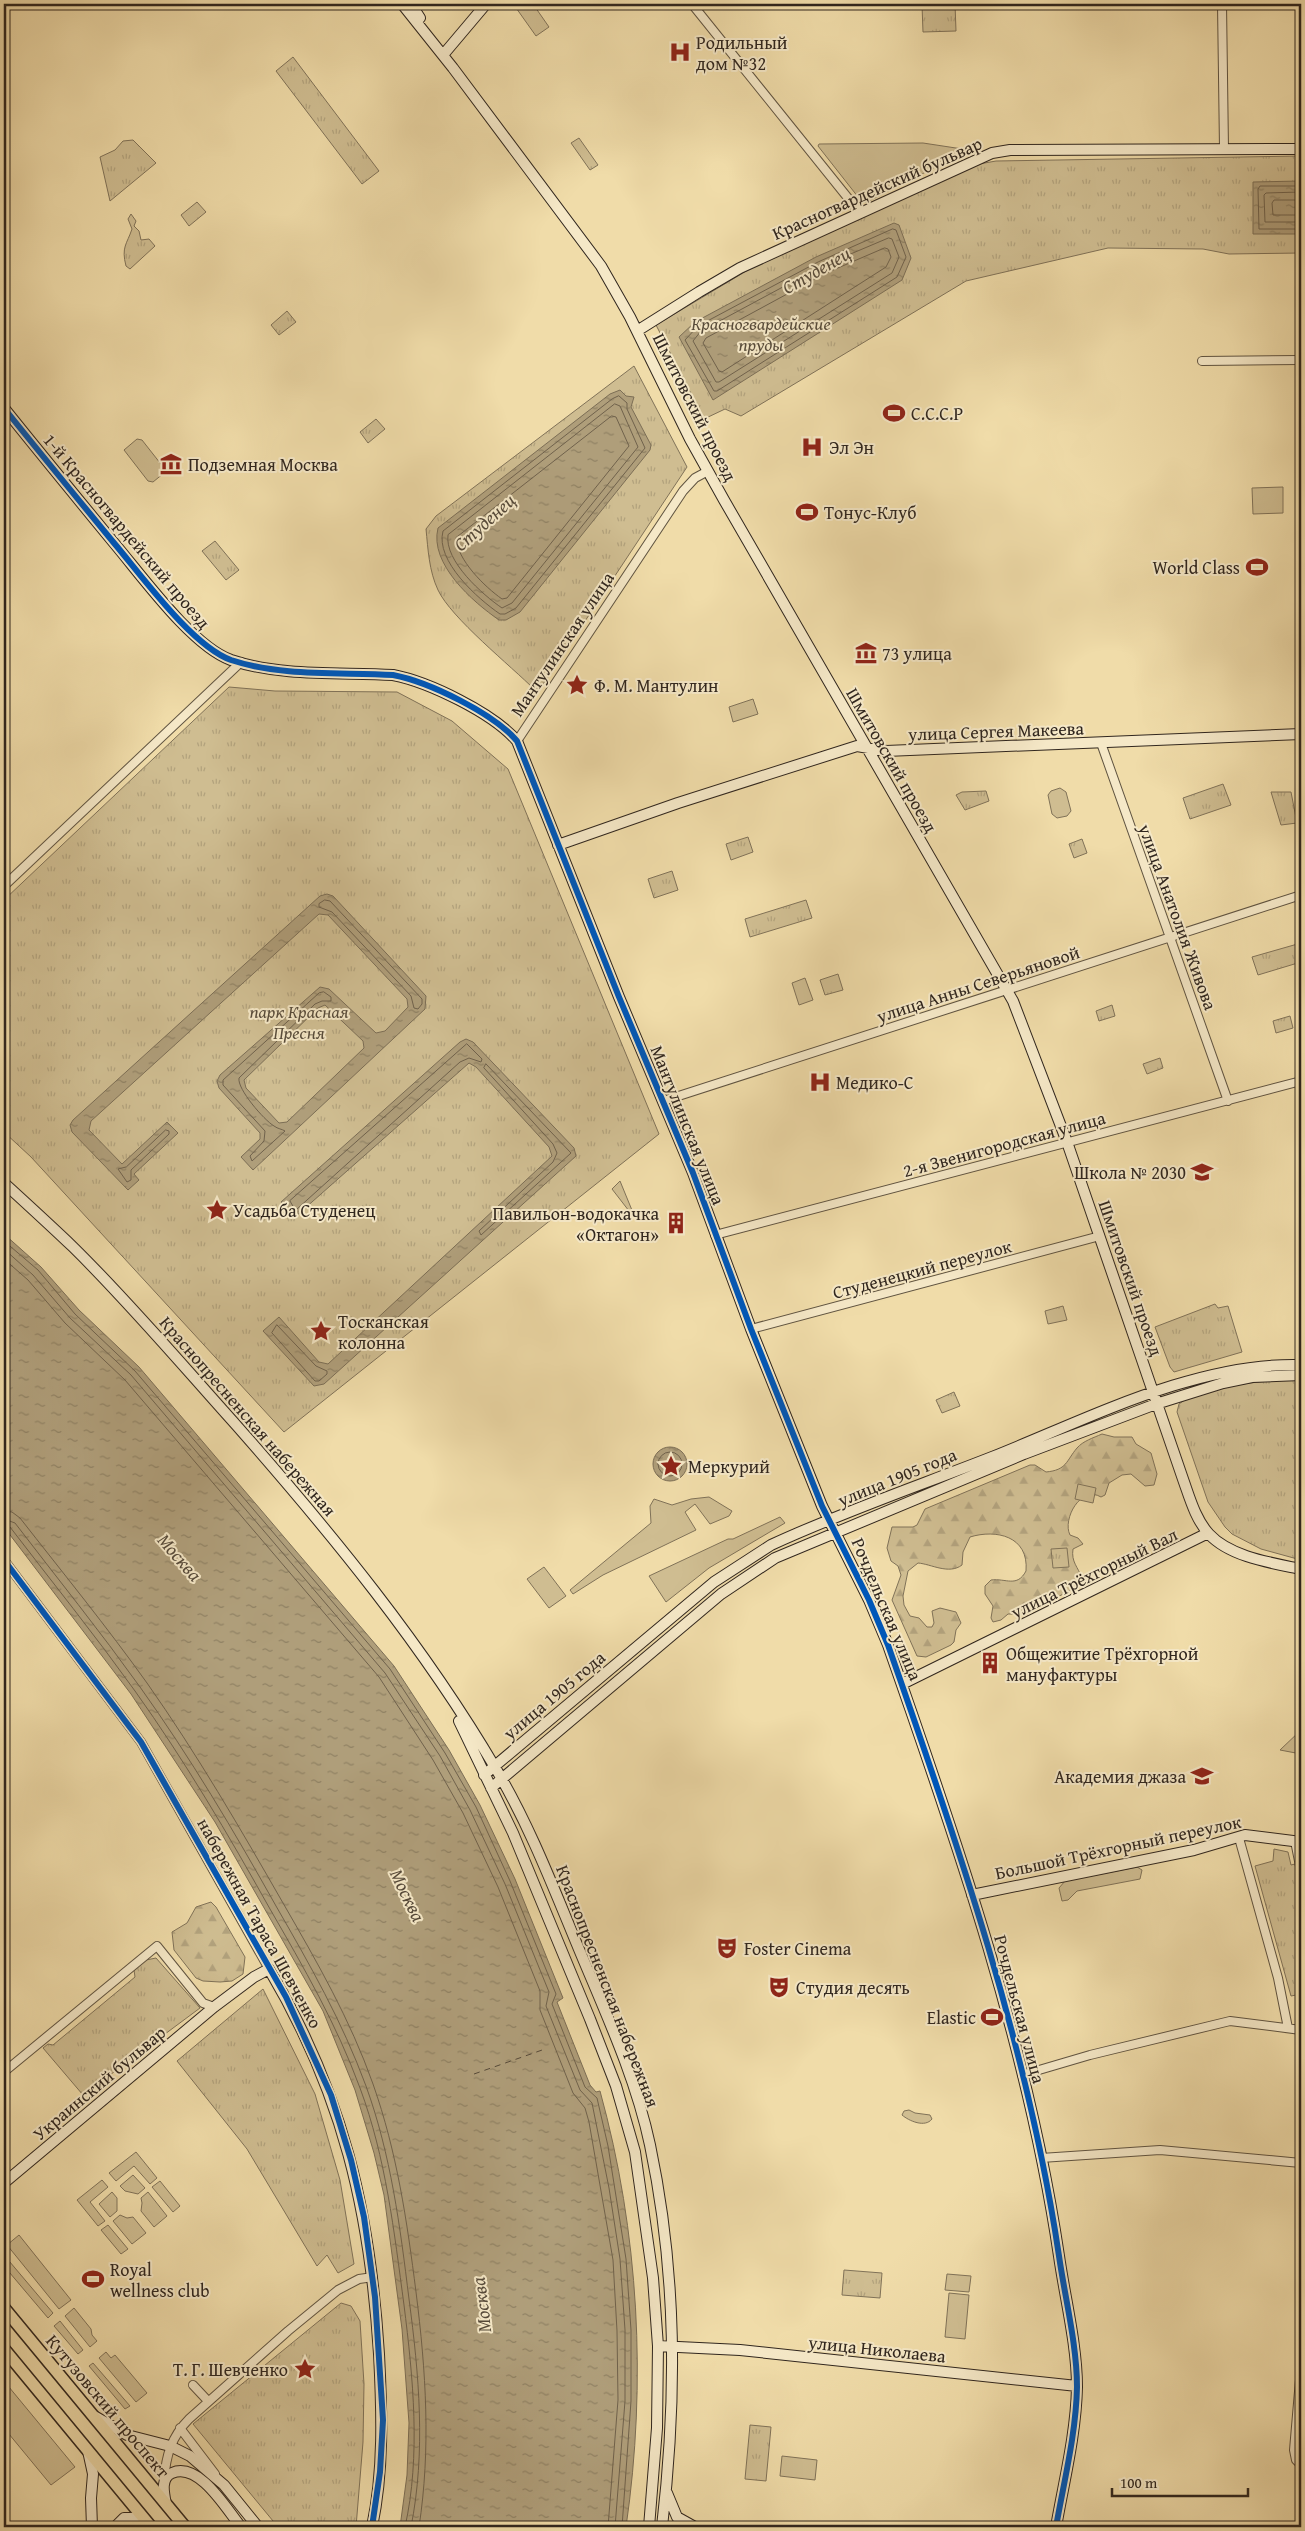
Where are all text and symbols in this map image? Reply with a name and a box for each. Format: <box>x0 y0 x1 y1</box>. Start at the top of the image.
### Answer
place label: Родильный дом №32 <box>696 29 788 77</box>
hospital icon: Родильный дом №32 <box>667 39 693 65</box>
street label: Красногвардейский бульвар <box>768 129 987 247</box>
water label: Студенец <box>777 239 856 301</box>
park label: Красногвардейские пруды <box>691 310 831 358</box>
street label: Шмитовский проезд <box>646 328 744 486</box>
sports icon: С.С.С.Р <box>881 400 907 426</box>
place label: С.С.С.Р <box>911 400 963 427</box>
street label: 1-й Красногвардейский проезд <box>37 427 217 635</box>
hospital icon: Эл Эн <box>799 434 825 460</box>
place label: Эл Эн <box>829 434 874 461</box>
museum icon: Подземная Москва <box>158 451 184 477</box>
place label: Подземная Москва <box>188 451 338 478</box>
water label: Студенец <box>447 486 522 557</box>
sports icon: Тонус-Клуб <box>794 499 820 525</box>
place label: Тонус-Клуб <box>824 499 916 526</box>
place label: World Class <box>1153 554 1240 581</box>
sports icon: World Class <box>1244 554 1270 580</box>
street label: Мантулинская улица <box>503 566 621 722</box>
museum icon: 73 улица <box>853 640 879 666</box>
place label: 73 улица <box>882 640 952 667</box>
place icon: Ф. М. Мантулин <box>564 672 590 698</box>
place label: Ф. М. Мантулин <box>594 672 719 699</box>
street label: Шмитовский проезд <box>840 683 945 838</box>
street label: улица Сергея Макеева <box>907 714 1085 748</box>
street label: улица Анатолия Живова <box>1131 819 1224 1014</box>
street label: улица Анны Северьяновой <box>872 938 1083 1030</box>
park label: парк Красная Пресня <box>249 998 349 1046</box>
street label: Мантулинская улица <box>644 1041 732 1209</box>
hospital icon: Медико-С <box>807 1069 833 1095</box>
place label: Медико-С <box>836 1069 914 1096</box>
street label: 2-я Звенигородская улица <box>900 1104 1109 1184</box>
place label: Школа № 2030 <box>1074 1159 1186 1186</box>
school or university icon: Школа № 2030 <box>1189 1159 1215 1185</box>
street label: Шмитовский проезд <box>1092 1196 1170 1360</box>
place icon: Усадьба Студенец <box>204 1197 230 1223</box>
place label: Усадьба Студенец <box>233 1197 376 1224</box>
place label: Павильон-водокачка «Октагон» <box>493 1200 659 1248</box>
building icon: Павильон-водокачка «Октагон» <box>663 1210 689 1236</box>
street label: Студенецкий переулок <box>830 1232 1015 1306</box>
place label: Тосканская колонна <box>338 1308 429 1356</box>
street label: Краснопресненская набережная <box>153 1310 343 1522</box>
place icon: Тосканская колонна <box>308 1318 334 1344</box>
street label: улица 1905 года <box>832 1441 961 1514</box>
place icon: Меркурий <box>658 1453 684 1479</box>
place label: Меркурий <box>688 1453 770 1480</box>
street label: улица Трёхгорный Вал <box>1005 1521 1182 1626</box>
water label: Москва <box>151 1527 209 1587</box>
street label: Рочдельская улица <box>845 1533 929 1685</box>
place label: Общежитие Трёхгорной мануфактуры <box>1006 1640 1199 1688</box>
street label: улица 1905 года <box>496 1644 611 1747</box>
building icon: Общежитие Трёхгорной мануфактуры <box>977 1650 1003 1676</box>
place label: Академия джаза <box>1054 1763 1186 1790</box>
school or university icon: Академия джаза <box>1189 1763 1215 1789</box>
street label: Большой Трёхгорный переулок <box>992 1808 1244 1886</box>
street label: набережная Тараса Шевченко <box>191 1813 329 2033</box>
street label: Краснопресненская набережная <box>549 1861 667 2111</box>
water label: Москва <box>383 1864 433 1926</box>
street label: Рочдельская улица <box>987 1932 1053 2087</box>
theatre icon: Foster Cinema <box>714 1935 740 1961</box>
place label: Foster Cinema <box>744 1935 852 1962</box>
theatre icon: Студия десять <box>766 1974 792 2000</box>
place label: Студия десять <box>796 1974 910 2001</box>
place label: Elastic <box>927 2004 976 2031</box>
sports icon: Elastic <box>979 2004 1005 2030</box>
street label: Украинский бульвар <box>27 2019 172 2147</box>
place label: Royal wellness club <box>110 2256 210 2304</box>
sports icon: Royal wellness club <box>80 2266 106 2292</box>
water label: Москва <box>464 2275 498 2334</box>
street label: Кутузовский проспект <box>40 2328 177 2484</box>
street label: улица Николаева <box>806 2328 947 2370</box>
place label: Т. Г. Шевченко <box>173 2356 288 2383</box>
place icon: Т. Г. Шевченко <box>292 2356 318 2382</box>
scale bar <box>1112 2466 1249 2498</box>
text: 100 m <box>1120 2472 1158 2493</box>

